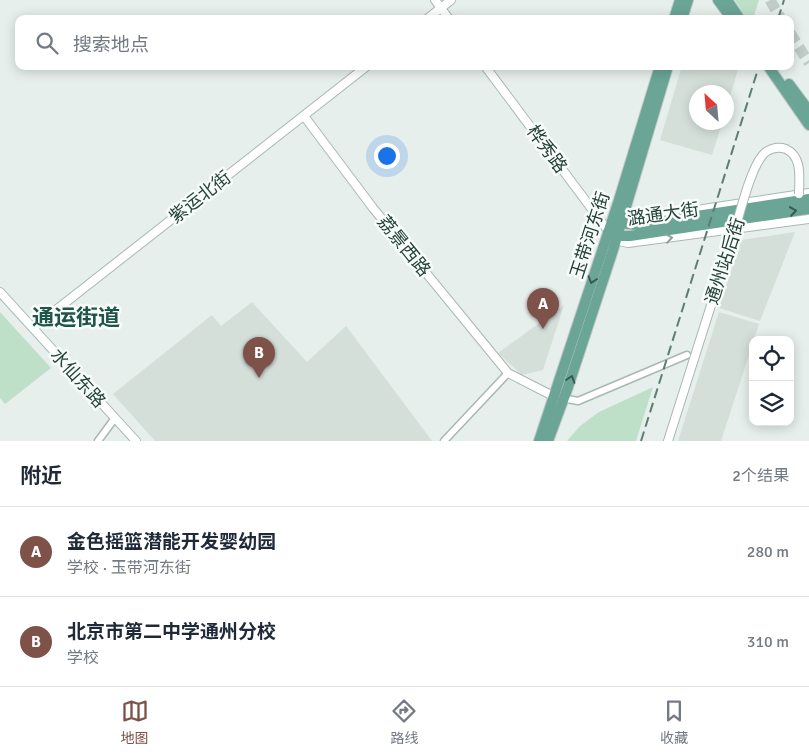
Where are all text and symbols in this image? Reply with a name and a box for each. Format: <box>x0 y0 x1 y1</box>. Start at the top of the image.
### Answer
search box <box>15 15 794 70</box>
icon: search <box>33 29 61 57</box>
text: 搜索地点 <box>73 33 149 57</box>
north arrow <box>689 85 734 130</box>
street label: 桦秀路 <box>522 121 572 177</box>
your location <box>374 143 400 169</box>
street label: 紫运北街 <box>165 166 235 228</box>
street label: 玉带河东街 <box>566 189 614 281</box>
street label: 潞通大街 <box>626 198 700 230</box>
one-way arrow <box>790 206 798 217</box>
street label: 荔景西路 <box>373 211 435 281</box>
street label: 通州站后街 <box>701 215 749 307</box>
one-way arrow <box>666 233 674 244</box>
one-way arrow <box>588 275 598 283</box>
pin: A <box>527 288 559 329</box>
district label: 通运街道 <box>32 304 120 331</box>
map controls <box>749 336 794 426</box>
button: locate <box>749 336 794 381</box>
pin: B <box>243 337 275 378</box>
street label: 水仙东路 <box>46 344 110 412</box>
one-way arrow <box>565 375 575 383</box>
button: layers <box>749 381 794 426</box>
text: 附近 <box>20 463 62 489</box>
text: 2个结果 <box>732 466 789 486</box>
text: 金色摇篮潜能开发婴幼园 <box>67 530 276 554</box>
text: A <box>31 542 41 562</box>
text: 280 m <box>747 542 789 562</box>
text: 学校 · 玉带河东街 <box>67 558 191 578</box>
text: 北京市第二中学通州分校 <box>67 620 276 644</box>
text: B <box>31 632 41 652</box>
text: 310 m <box>747 632 789 652</box>
text: 学校 <box>67 648 99 668</box>
tab: 地图 <box>121 697 149 747</box>
tab: 路线 <box>390 697 418 747</box>
tab: 收藏 <box>660 697 688 747</box>

